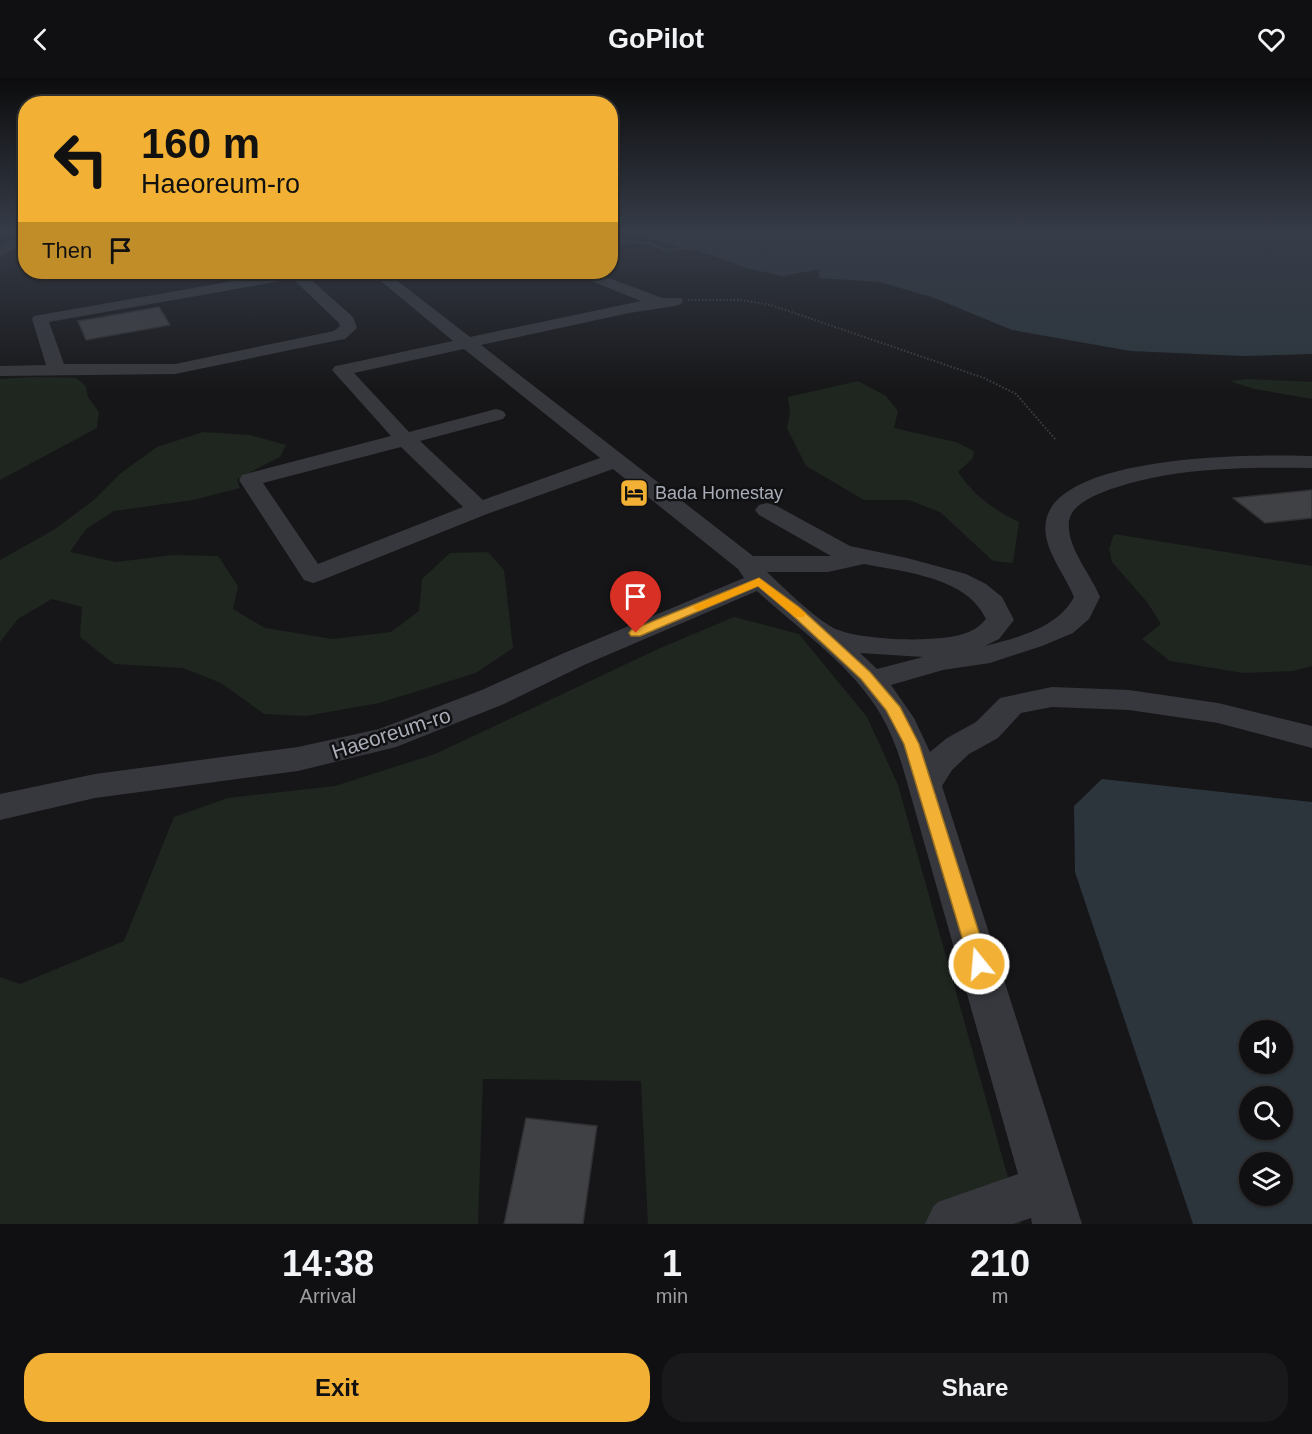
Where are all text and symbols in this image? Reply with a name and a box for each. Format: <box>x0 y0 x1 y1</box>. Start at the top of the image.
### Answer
icon: back <box>24 23 57 56</box>
icon: heart <box>1255 23 1288 56</box>
text: GoPilot <box>608 24 704 54</box>
icon: left <box>42 120 120 198</box>
text: 160 m <box>141 120 260 167</box>
text: Haeoreum-ro <box>141 169 300 199</box>
icon: arrive <box>104 234 137 267</box>
text: Then <box>42 238 92 263</box>
hotel icon: Bada Homestay <box>618 477 650 509</box>
place label: Bada Homestay <box>655 483 783 503</box>
pin <box>610 571 661 633</box>
icon: arrive <box>619 580 652 613</box>
street label: Haeoreum-ro <box>329 703 453 763</box>
position arrow <box>947 932 1011 996</box>
map controls <box>1239 1020 1293 1206</box>
button: sound <box>1239 1020 1293 1074</box>
button: search <box>1239 1086 1293 1140</box>
button: layers <box>1239 1152 1293 1206</box>
text: 14:38 <box>282 1243 374 1284</box>
text: 1 <box>662 1243 682 1284</box>
text: 210 <box>970 1243 1030 1284</box>
text: Arrival <box>300 1285 356 1307</box>
text: min <box>656 1285 688 1307</box>
text: m <box>992 1285 1008 1307</box>
button: Exit <box>24 1353 650 1422</box>
button: Share <box>662 1353 1288 1422</box>

